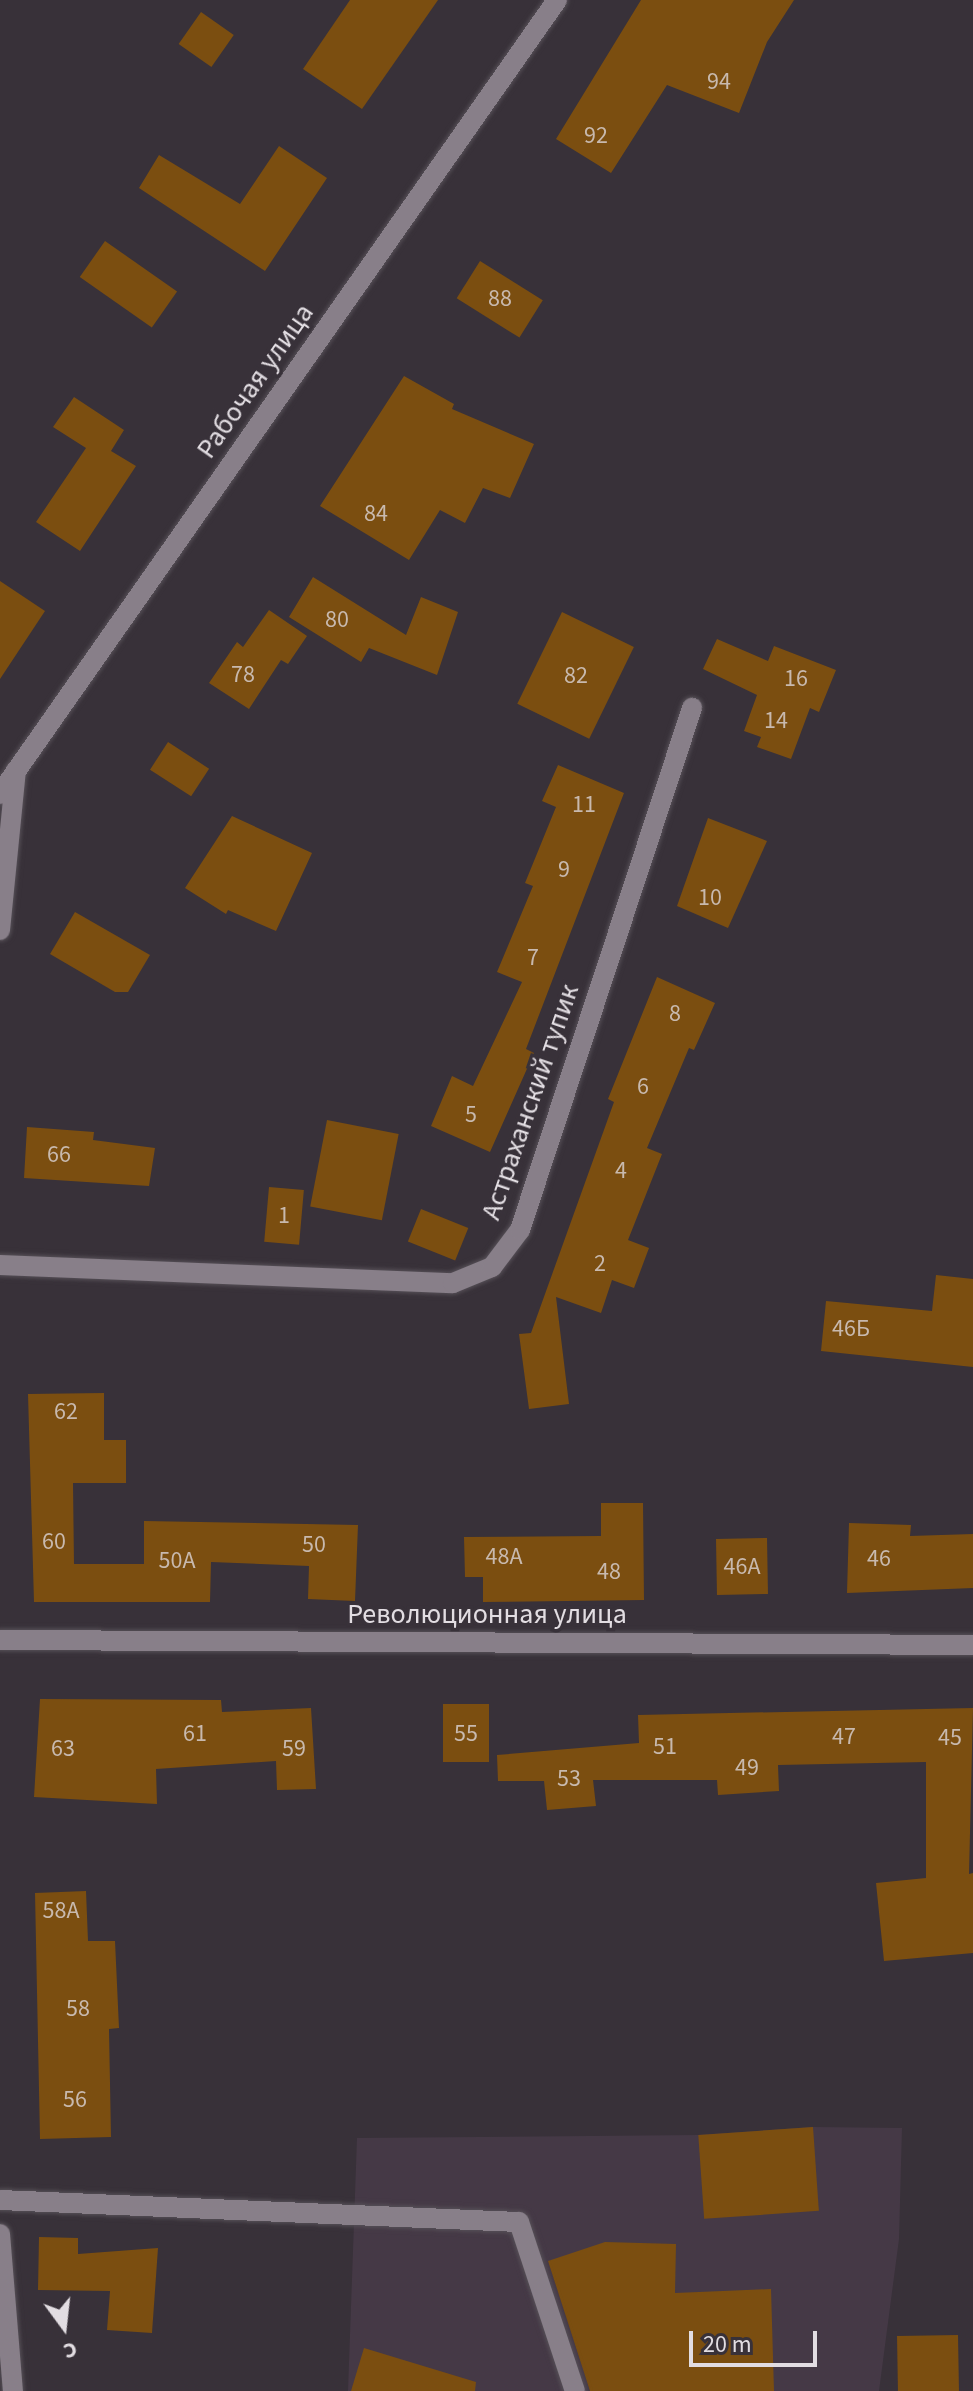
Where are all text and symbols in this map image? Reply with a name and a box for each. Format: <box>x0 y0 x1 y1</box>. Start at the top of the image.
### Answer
house number: 94 <box>707 68 731 96</box>
house number: 92 <box>584 122 608 150</box>
house number: 88 <box>488 285 512 313</box>
street label: Рабочая улица <box>189 297 321 465</box>
house number: 84 <box>364 500 388 528</box>
house number: 80 <box>325 606 349 634</box>
house number: 78 <box>231 661 255 689</box>
house number: 82 <box>564 662 588 690</box>
house number: 16 <box>784 665 808 693</box>
house number: 14 <box>764 707 788 735</box>
house number: 11 <box>572 791 596 819</box>
house number: 9 <box>558 856 570 884</box>
house number: 10 <box>698 884 722 912</box>
house number: 7 <box>527 944 539 972</box>
street label: Астраханский тупик <box>474 980 586 1224</box>
house number: 8 <box>669 1000 681 1028</box>
house number: 6 <box>637 1073 649 1101</box>
house number: 5 <box>465 1101 477 1129</box>
house number: 66 <box>47 1141 71 1169</box>
house number: 4 <box>615 1157 627 1185</box>
house number: 1 <box>278 1202 290 1230</box>
house number: 2 <box>594 1250 606 1278</box>
house number: 46Б <box>832 1315 870 1343</box>
house number: 62 <box>54 1398 78 1426</box>
house number: 60 <box>42 1528 66 1556</box>
house number: 50 <box>302 1531 326 1559</box>
house number: 48А <box>486 1543 522 1571</box>
house number: 46 <box>867 1545 891 1573</box>
house number: 50А <box>159 1547 195 1575</box>
house number: 46А <box>724 1553 760 1581</box>
house number: 48 <box>597 1558 621 1586</box>
street label: Революционная улица <box>347 1597 627 1631</box>
house number: 61 <box>183 1720 207 1748</box>
house number: 55 <box>454 1720 478 1748</box>
house number: 47 <box>832 1723 856 1751</box>
house number: 45 <box>938 1724 962 1752</box>
house number: 51 <box>653 1733 677 1761</box>
house number: 63 <box>51 1735 75 1763</box>
house number: 59 <box>282 1735 306 1763</box>
house number: 49 <box>735 1754 759 1782</box>
house number: 53 <box>557 1765 581 1793</box>
house number: 58А <box>43 1897 79 1925</box>
house number: 58 <box>66 1995 90 2023</box>
house number: 56 <box>63 2086 87 2114</box>
north arrow <box>24 2287 104 2367</box>
scale bar <box>693 2315 821 2365</box>
text: 20 m <box>703 2327 752 2362</box>
text: С <box>60 2333 81 2367</box>

